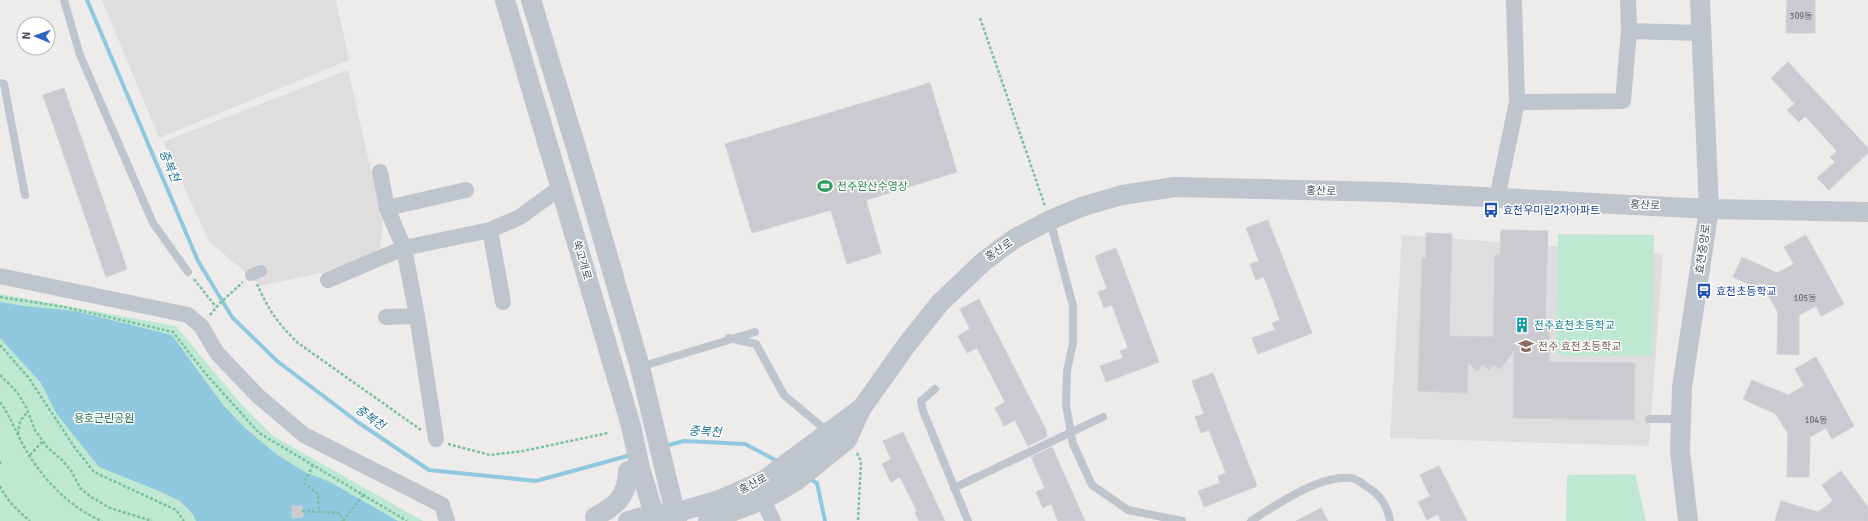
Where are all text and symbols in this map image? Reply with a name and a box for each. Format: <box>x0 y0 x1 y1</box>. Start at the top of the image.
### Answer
house number: 309동 <box>1790 11 1812 22</box>
north arrow <box>16 16 56 56</box>
text: N <box>20 32 33 40</box>
water label: 중복천 <box>156 148 183 186</box>
sports icon: 전주완산수영장 <box>816 177 834 195</box>
place label: 전주완산수영장 <box>837 180 908 193</box>
street label: 홍산로 <box>1306 184 1336 198</box>
street label: 홍산로 <box>1629 198 1661 212</box>
bus stop icon: 효천우미린2차아파트 <box>1482 201 1500 219</box>
place label: 효천우미린2차아파트 <box>1503 204 1600 217</box>
street label: 효천중앙로 <box>1693 223 1713 275</box>
street label: 홍산로 <box>983 236 1015 264</box>
street label: 쑥고개로 <box>570 239 594 281</box>
bus stop icon: 효천초등학교 <box>1695 282 1713 300</box>
place label: 효천초등학교 <box>1716 285 1777 298</box>
house number: 105동 <box>1794 293 1816 304</box>
building icon: 전주효천초등학교 <box>1513 316 1531 334</box>
place label: 전주효천초등학교 <box>1534 319 1615 332</box>
school or university icon: 전주 효천초등학교 <box>1517 337 1535 355</box>
place label: 전주 효천초등학교 <box>1538 340 1621 353</box>
water label: 중복천 <box>352 402 389 435</box>
park label: 용호근린공원 <box>74 412 134 425</box>
house number: 104동 <box>1805 415 1827 426</box>
water label: 중복천 <box>688 424 724 440</box>
street label: 홍산로 <box>737 471 769 497</box>

